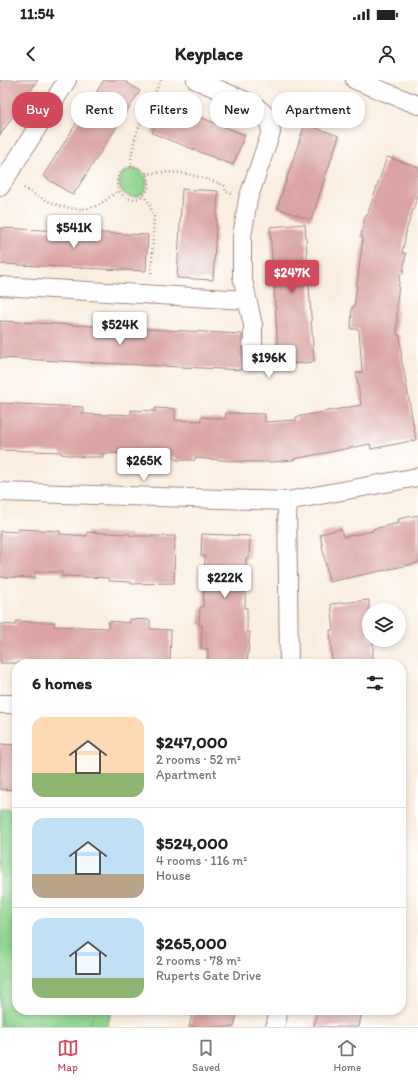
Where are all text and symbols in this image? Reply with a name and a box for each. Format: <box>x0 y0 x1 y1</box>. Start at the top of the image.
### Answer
text: 11:54 <box>20 5 55 23</box>
icon: back <box>20 43 42 65</box>
text: Keyplace <box>175 43 243 65</box>
icon: person <box>376 43 398 65</box>
chip: Buy <box>12 92 63 128</box>
chip: Rent <box>71 92 127 128</box>
chip: Filters <box>135 92 202 128</box>
chip: New <box>210 92 264 128</box>
chip: Apartment <box>272 92 365 128</box>
pin: $541K <box>46 215 102 249</box>
text: $541K <box>56 220 92 235</box>
pin: $247K <box>264 260 320 294</box>
text: $247K <box>274 265 310 280</box>
pin: $524K <box>92 312 148 346</box>
text: $524K <box>102 317 138 332</box>
pin: $196K <box>241 345 297 379</box>
text: $196K <box>252 350 286 365</box>
pin: $265K <box>116 448 172 482</box>
text: $265K <box>126 453 162 468</box>
pin: $222K <box>197 565 253 599</box>
text: $222K <box>207 570 243 585</box>
map controls <box>362 603 406 647</box>
button: layers <box>362 603 406 647</box>
icon: filters <box>364 672 386 694</box>
text: 6 homes <box>32 673 92 693</box>
text: $247,000 <box>156 732 228 752</box>
icon: home <box>64 733 112 781</box>
text: 2 rooms · 52 m² <box>156 752 241 767</box>
text: Apartment <box>156 767 217 782</box>
text: $524,000 <box>156 833 228 853</box>
icon: home <box>64 834 112 882</box>
text: 4 rooms · 116 m² <box>156 853 247 868</box>
text: House <box>156 868 191 883</box>
text: $265,000 <box>156 933 227 953</box>
icon: home <box>64 934 112 982</box>
text: 2 rooms · 78 m² <box>156 953 241 968</box>
text: Ruperts Gate Drive <box>156 968 261 983</box>
tab: Map <box>57 1037 79 1074</box>
tab: Saved <box>192 1037 220 1074</box>
tab: Home <box>334 1037 361 1074</box>

